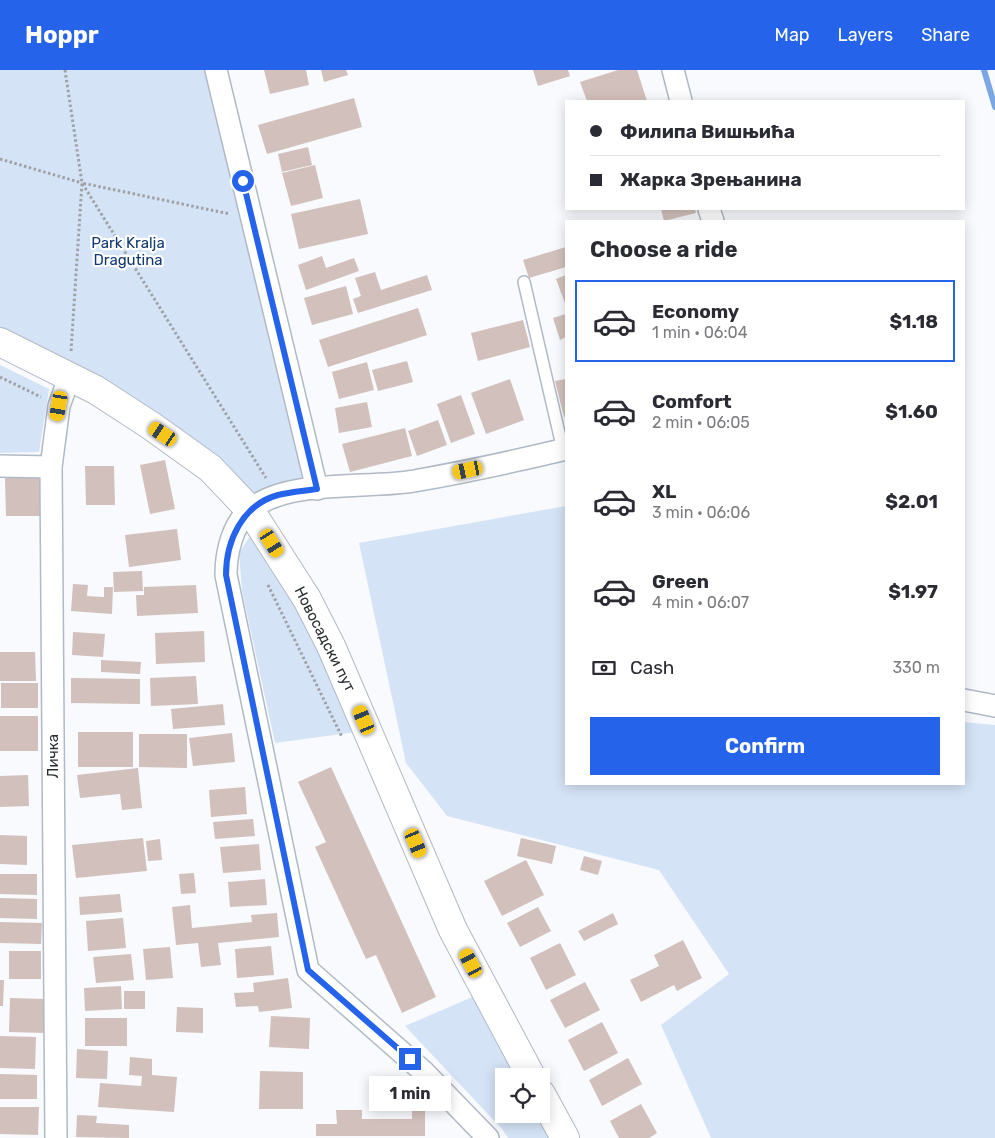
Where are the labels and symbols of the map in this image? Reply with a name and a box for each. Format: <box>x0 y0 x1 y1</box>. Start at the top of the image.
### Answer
route start <box>232 170 254 192</box>
park label: Park Kralja Dragutina <box>91 234 165 269</box>
car <box>49 390 68 422</box>
car <box>146 419 179 449</box>
car <box>451 460 484 480</box>
car <box>257 526 286 560</box>
street label: Новосадски пут <box>291 583 359 695</box>
car <box>351 703 376 737</box>
street label: Личка <box>44 734 62 778</box>
car <box>403 826 428 860</box>
car <box>457 946 484 980</box>
route end <box>399 1048 421 1070</box>
callout: 1 min <box>369 1076 451 1112</box>

